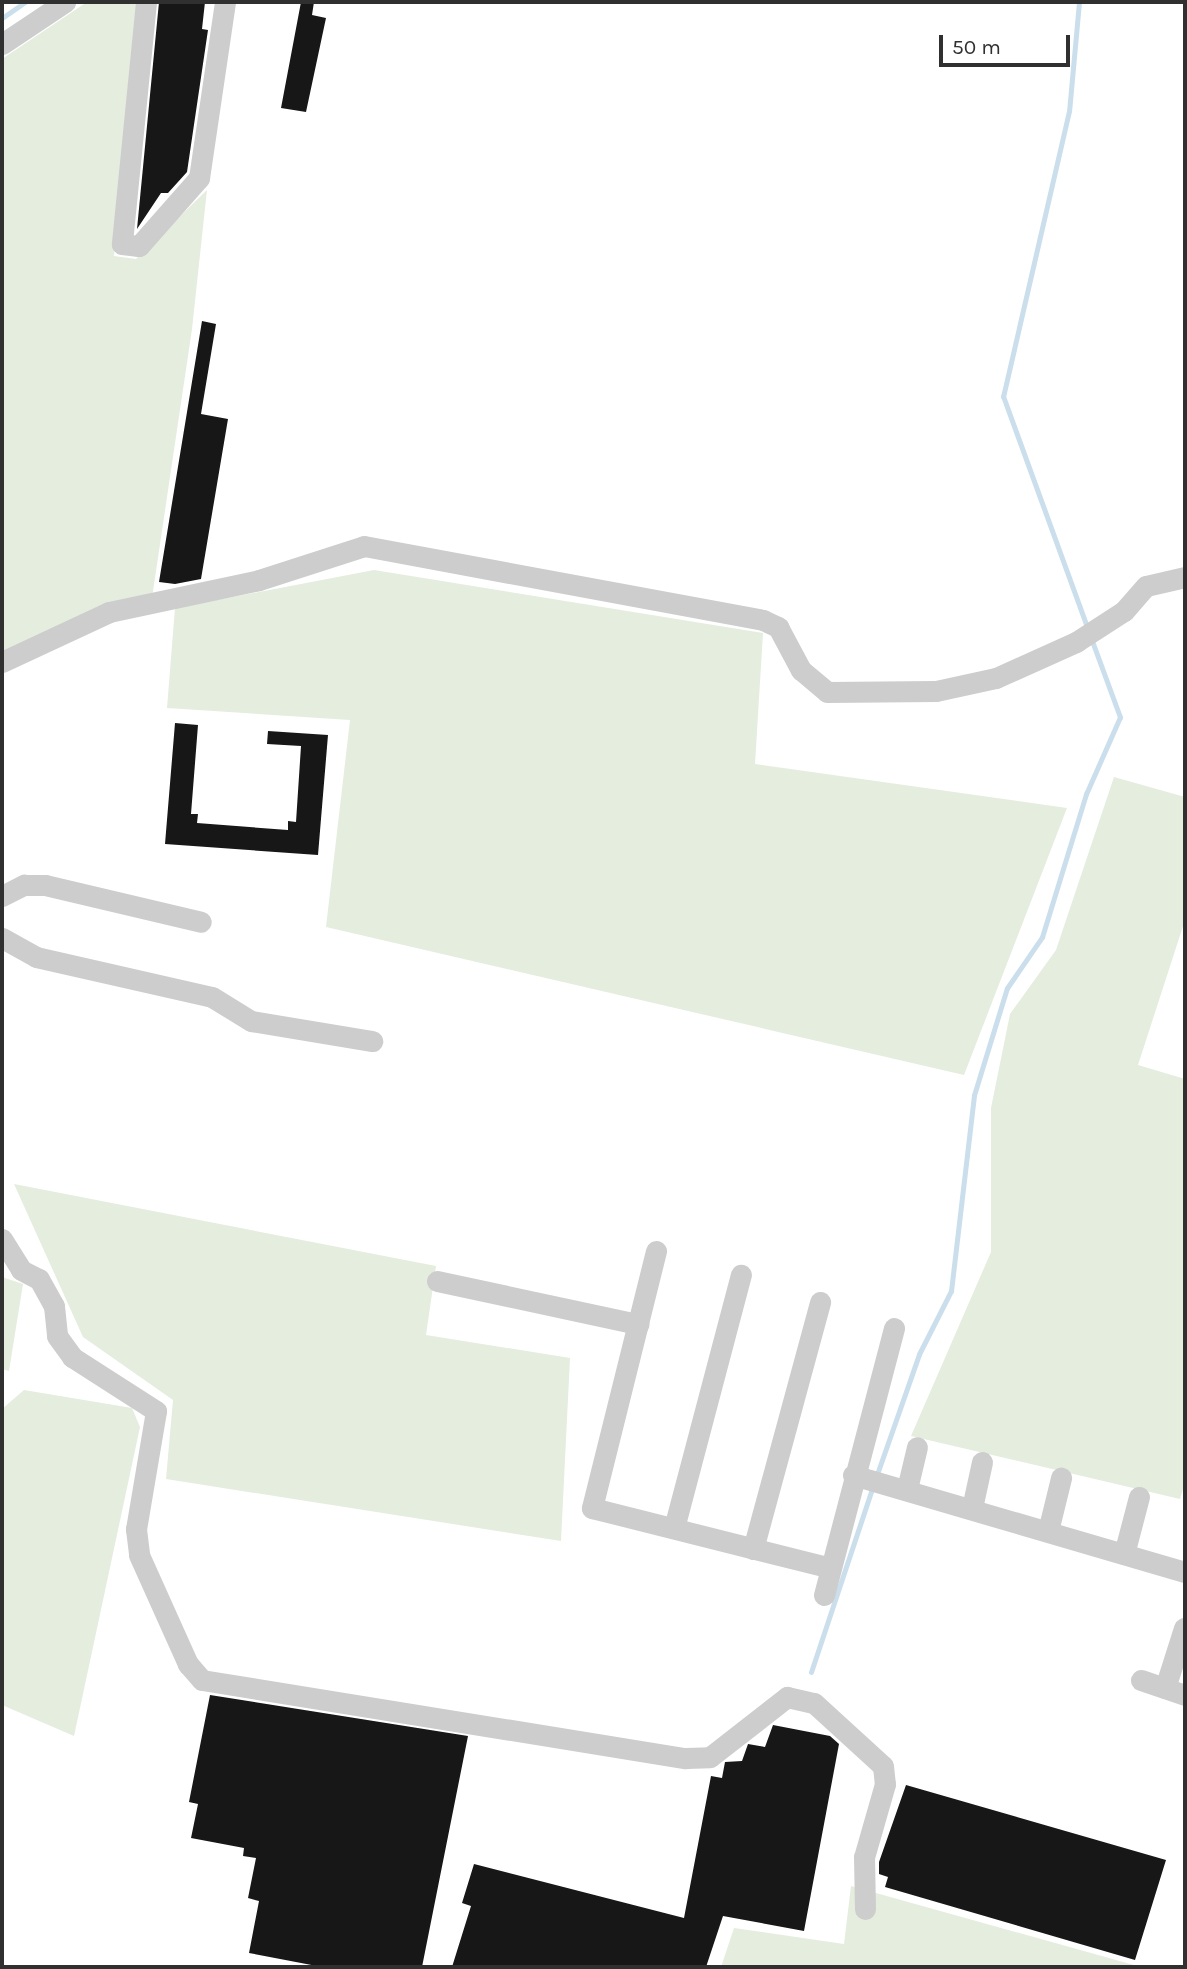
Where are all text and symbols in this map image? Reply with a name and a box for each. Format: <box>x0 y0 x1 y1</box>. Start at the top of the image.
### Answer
scale bar <box>942 21 1073 65</box>
text: 50 m <box>952 35 1001 59</box>

